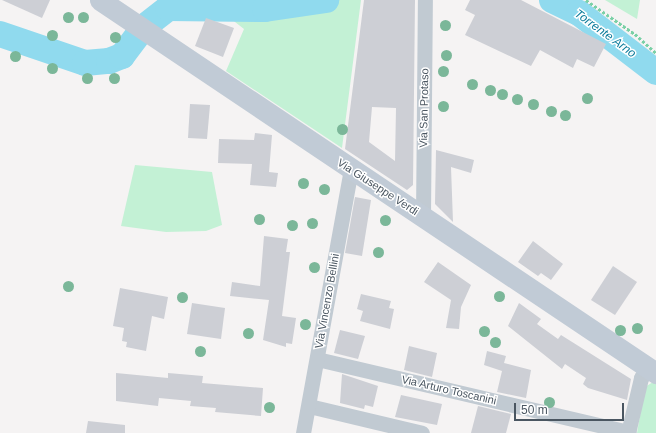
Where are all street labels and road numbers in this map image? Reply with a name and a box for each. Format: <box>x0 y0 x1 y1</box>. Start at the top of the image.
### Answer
street label: Via San Protaso <box>417 68 431 148</box>
street label: Via Giuseppe Verdi <box>335 156 421 218</box>
street label: Via Vincenzo Bellini <box>312 252 342 350</box>
street label: Via Arturo Toscanini <box>400 373 498 407</box>

